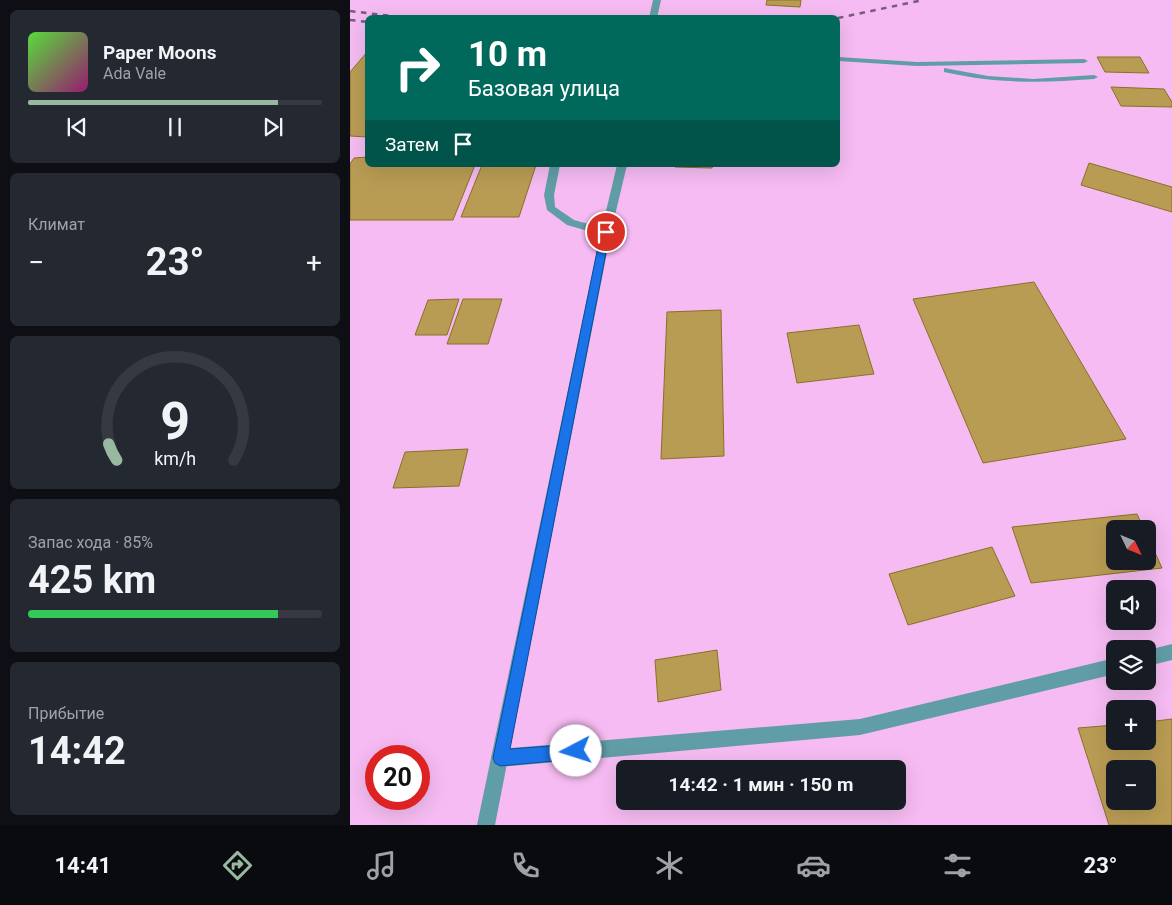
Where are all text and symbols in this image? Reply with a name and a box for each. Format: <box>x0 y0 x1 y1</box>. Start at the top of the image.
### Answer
text: 10 m <box>468 34 547 75</box>
icon: right <box>385 35 450 100</box>
text: Paper Moons <box>103 41 216 64</box>
text: Ada Vale <box>103 64 166 83</box>
text: Базовая улица <box>468 76 620 101</box>
icon: previous <box>63 113 91 141</box>
icon: pause <box>161 113 189 141</box>
icon: next <box>259 113 287 141</box>
icon: arrive <box>449 130 477 158</box>
text: Затем <box>385 133 439 156</box>
pin <box>585 211 627 253</box>
text: Климат <box>28 215 85 234</box>
icon: arrive <box>592 218 620 246</box>
text: 23° <box>146 240 204 284</box>
text: − <box>28 246 44 279</box>
text: + <box>306 246 322 279</box>
text: 9 <box>160 391 190 452</box>
text: km/h <box>154 448 196 469</box>
north arrow <box>1106 520 1156 570</box>
map controls <box>1106 520 1156 810</box>
text: Запас хода · 85% <box>28 533 153 552</box>
text: 425 km <box>28 558 156 602</box>
button: sound <box>1106 580 1156 630</box>
button: layers <box>1106 640 1156 690</box>
button: + <box>1106 700 1156 750</box>
text: Прибытие <box>28 704 104 723</box>
position arrow <box>549 724 601 776</box>
text: 14:42 <box>28 729 126 773</box>
speed limit sign: 20 <box>365 745 430 810</box>
button: − <box>1106 760 1156 810</box>
text: 14:42 · 1 мин · 150 m <box>669 773 853 796</box>
icon: directions <box>220 848 255 883</box>
icon: music <box>364 848 399 883</box>
icon: phone <box>508 848 543 883</box>
icon: climate <box>652 848 687 883</box>
icon: car <box>796 848 831 883</box>
icon: filters <box>940 848 975 883</box>
text: 14:41 <box>54 853 111 878</box>
text: 23° <box>1084 853 1117 878</box>

